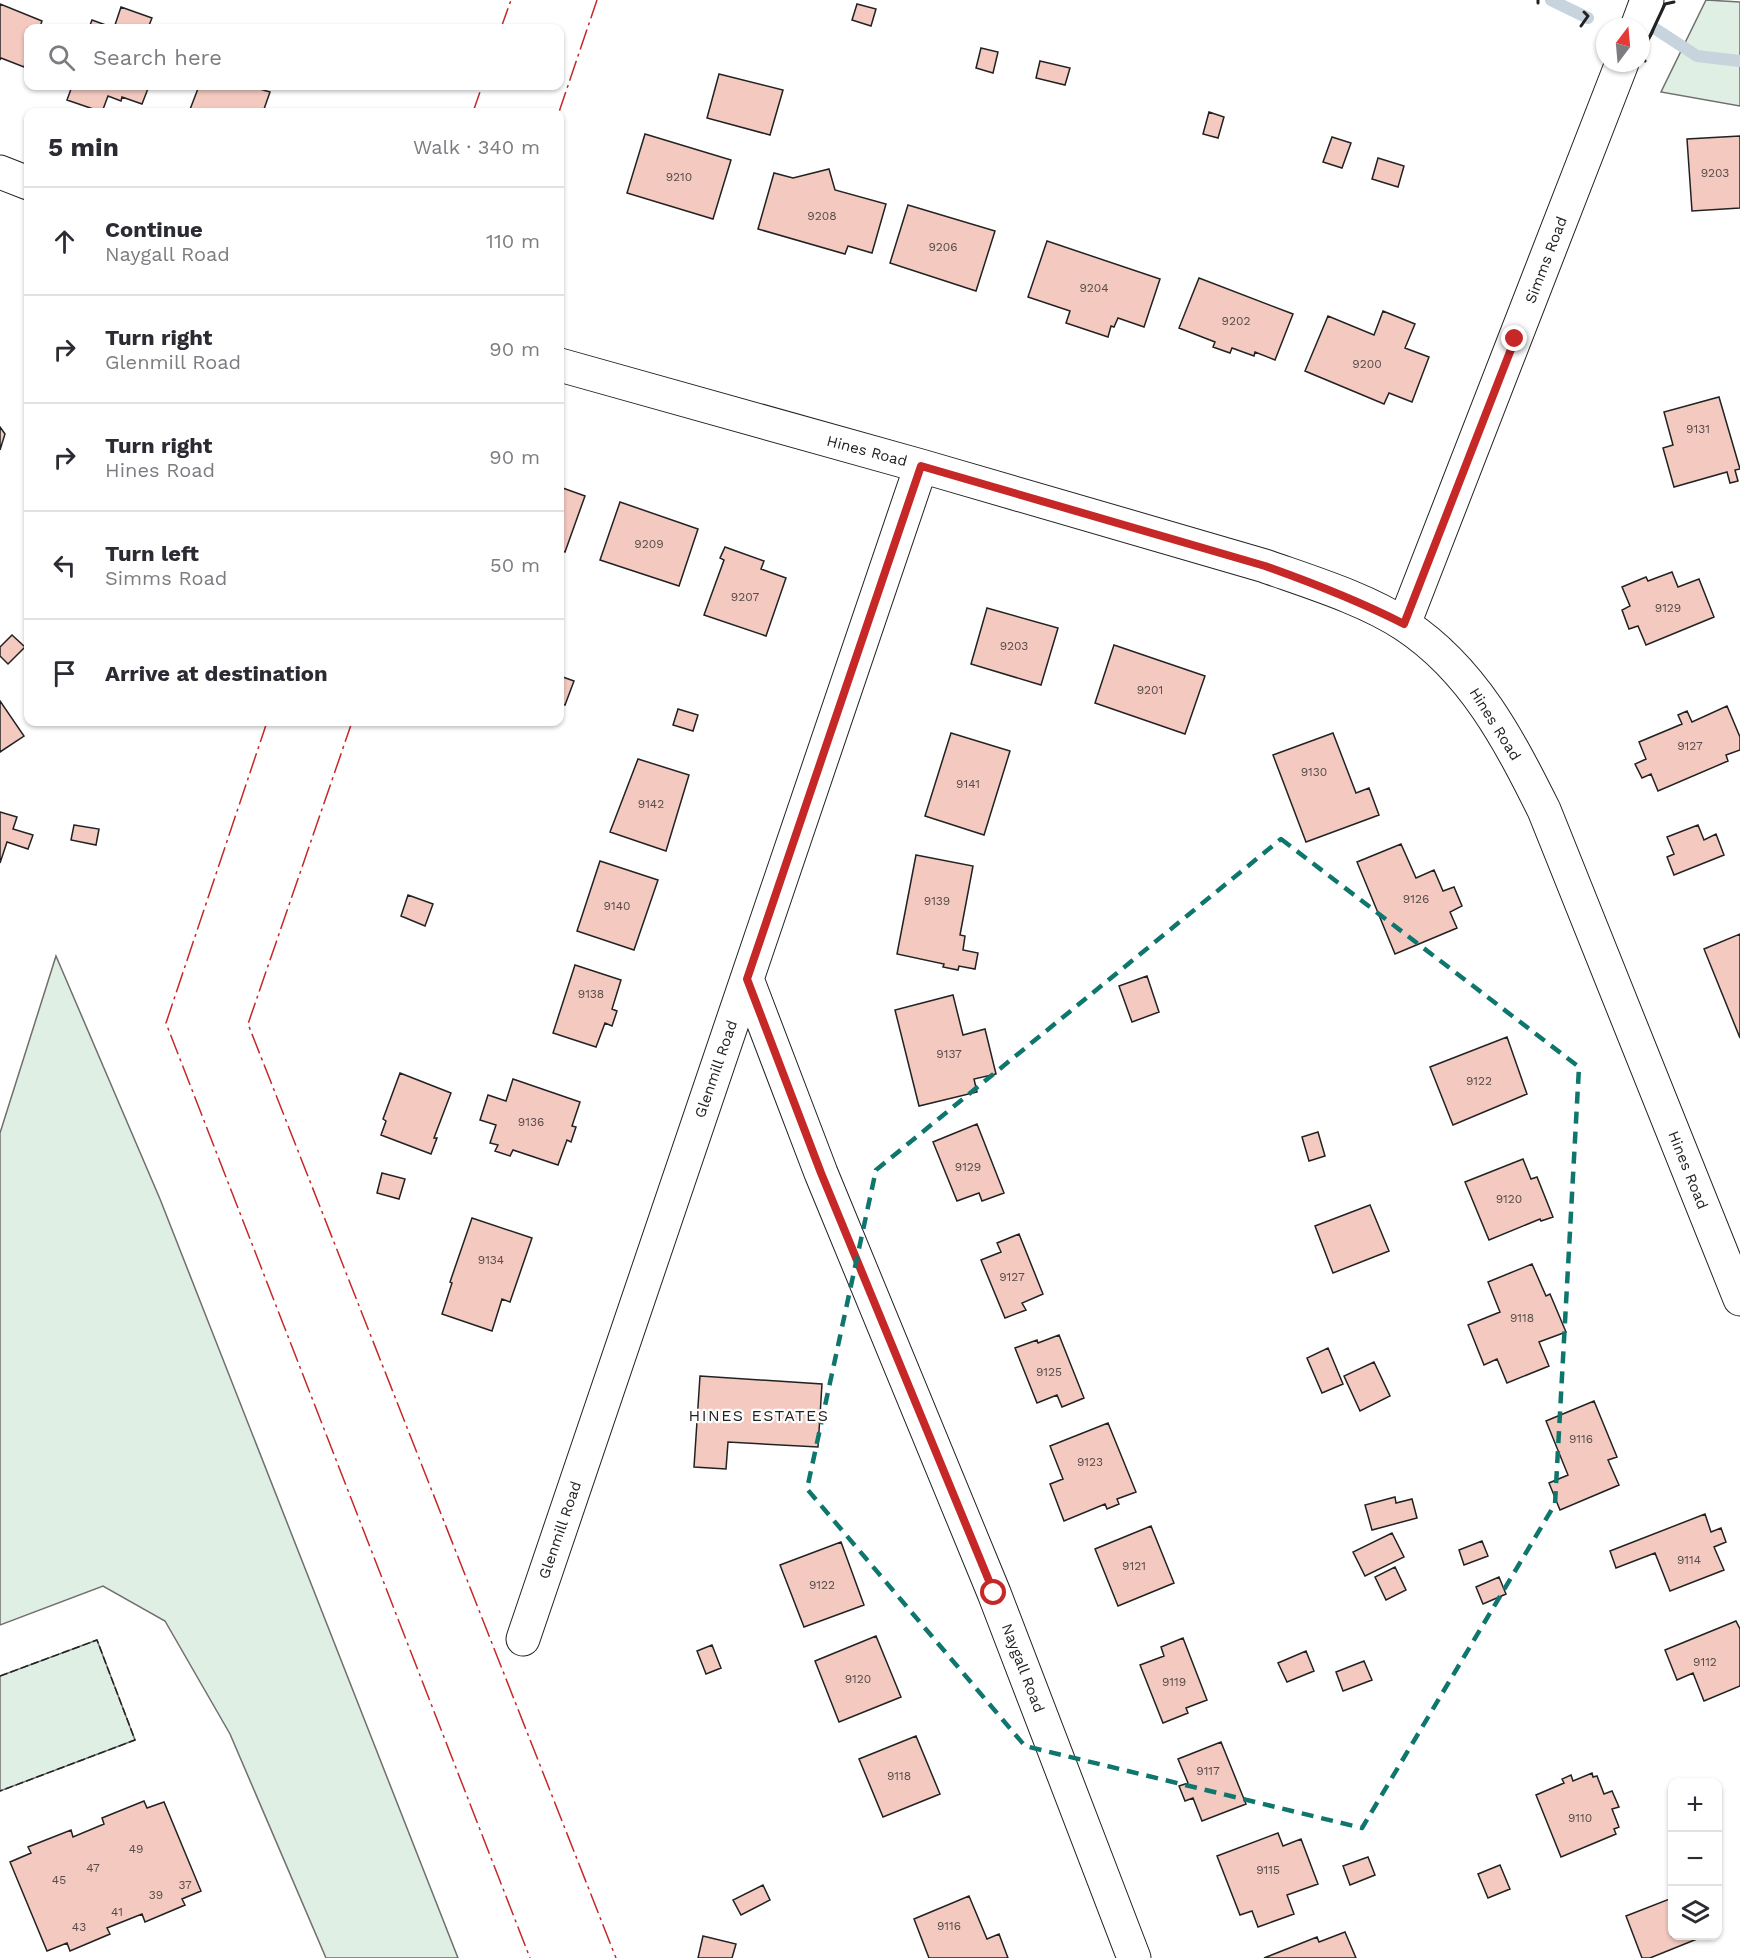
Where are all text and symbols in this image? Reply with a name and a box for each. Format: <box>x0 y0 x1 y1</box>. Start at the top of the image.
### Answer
north arrow <box>1596 18 1650 72</box>
search box <box>24 24 564 90</box>
icon: search <box>45 41 78 74</box>
text: Search here <box>93 45 222 70</box>
text: 5 min <box>48 132 119 162</box>
text: Walk · 340 m <box>413 135 540 159</box>
house number: 9203 <box>1701 166 1729 180</box>
house number: 9210 <box>666 170 692 184</box>
house number: 9208 <box>807 209 837 223</box>
street label: Simms Road <box>1521 214 1571 306</box>
text: Continue <box>105 217 203 242</box>
icon: ahead <box>48 225 81 258</box>
text: 110 m <box>486 229 540 253</box>
house number: 9206 <box>928 240 958 254</box>
text: Naygall Road <box>105 242 230 266</box>
house number: 9204 <box>1079 281 1109 295</box>
house number: 9202 <box>1222 314 1250 328</box>
text: Turn right <box>105 325 212 350</box>
route end <box>1501 325 1527 351</box>
icon: right <box>48 333 81 366</box>
text: 90 m <box>489 337 540 361</box>
text: Glenmill Road <box>105 350 241 374</box>
house number: 9200 <box>1352 357 1382 371</box>
house number: 9131 <box>1686 422 1710 436</box>
street label: Hines Road <box>825 432 909 470</box>
text: Turn right <box>105 433 212 458</box>
icon: right <box>48 441 81 474</box>
text: 90 m <box>489 445 540 469</box>
text: Hines Road <box>105 458 215 482</box>
house number: 9209 <box>634 537 664 551</box>
text: Turn left <box>105 541 199 566</box>
icon: left <box>48 549 81 582</box>
text: 50 m <box>490 553 540 577</box>
text: Simms Road <box>105 566 227 590</box>
house number: 9207 <box>731 590 759 604</box>
house number: 9129 <box>1655 601 1681 615</box>
house number: 9203 <box>1000 639 1028 653</box>
icon: arrive <box>48 657 81 690</box>
text: Arrive at destination <box>105 661 328 686</box>
house number: 9201 <box>1137 683 1163 697</box>
street label: Hines Road <box>1465 684 1525 764</box>
house number: 9127 <box>1677 739 1703 753</box>
house number: 9130 <box>1301 765 1327 779</box>
house number: 9141 <box>956 777 980 791</box>
house number: 9142 <box>638 797 664 811</box>
house number: 9126 <box>1403 892 1429 906</box>
house number: 9139 <box>924 894 950 908</box>
house number: 9140 <box>604 899 630 913</box>
house number: 9138 <box>578 987 604 1001</box>
street label: Glenmill Road <box>691 1018 741 1120</box>
house number: 9137 <box>936 1047 962 1061</box>
house number: 9122 <box>1466 1074 1492 1088</box>
house number: 9136 <box>518 1115 544 1129</box>
street label: Hines Road <box>1664 1128 1712 1212</box>
house number: 9129 <box>955 1160 981 1174</box>
house number: 9120 <box>1496 1192 1522 1206</box>
house number: 9134 <box>478 1253 504 1267</box>
house number: 9127 <box>999 1270 1025 1284</box>
house number: 9118 <box>1510 1311 1534 1325</box>
house number: 9125 <box>1036 1365 1062 1379</box>
district label: HINES ESTATES <box>688 1406 830 1425</box>
house number: 9116 <box>1569 1432 1593 1446</box>
house number: 9123 <box>1077 1455 1103 1469</box>
street label: Glenmill Road <box>535 1479 585 1581</box>
house number: 9114 <box>1677 1553 1701 1567</box>
house number: 9121 <box>1122 1559 1146 1573</box>
house number: 9122 <box>809 1578 835 1592</box>
route start <box>980 1579 1006 1605</box>
street label: Naygall Road <box>998 1621 1048 1715</box>
house number: 9112 <box>1693 1655 1717 1669</box>
house number: 9120 <box>845 1672 871 1686</box>
house number: 9119 <box>1162 1675 1186 1689</box>
house number: 9117 <box>1196 1764 1220 1778</box>
house number: 9118 <box>887 1769 911 1783</box>
map controls <box>1668 1778 1722 1940</box>
button: + <box>1668 1778 1722 1832</box>
house number: 9110 <box>1568 1811 1592 1825</box>
button: − <box>1668 1832 1722 1886</box>
house number: 49 <box>129 1842 143 1856</box>
house number: 47 <box>86 1861 100 1875</box>
house number: 9115 <box>1256 1863 1280 1877</box>
house number: 45 <box>52 1873 66 1887</box>
house number: 37 <box>178 1878 192 1892</box>
button: layers <box>1668 1886 1722 1940</box>
house number: 39 <box>149 1888 163 1902</box>
house number: 41 <box>111 1905 123 1919</box>
house number: 9116 <box>937 1919 961 1933</box>
house number: 43 <box>72 1920 86 1934</box>

